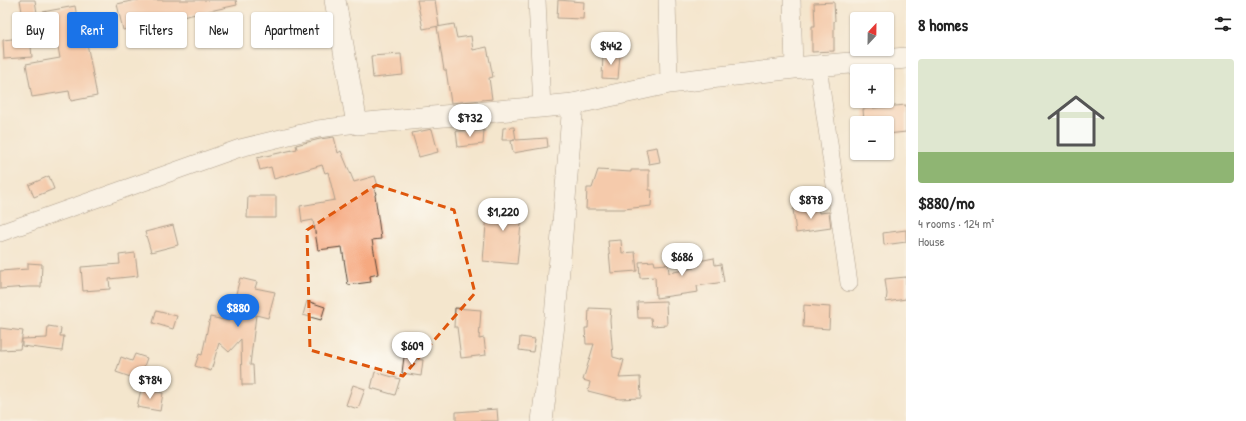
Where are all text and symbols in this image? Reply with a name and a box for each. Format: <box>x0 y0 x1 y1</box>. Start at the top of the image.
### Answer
chip: Buy <box>12 12 59 48</box>
chip: Rent <box>67 12 118 48</box>
chip: Filters <box>126 12 187 48</box>
chip: New <box>195 12 243 48</box>
chip: Apartment <box>251 12 333 48</box>
north arrow <box>850 12 894 56</box>
map controls <box>850 12 894 160</box>
text: 8 homes <box>918 13 968 36</box>
icon: filters <box>1212 13 1234 35</box>
pin: $442 <box>587 32 635 66</box>
text: $442 <box>600 36 622 54</box>
button: + <box>850 64 894 108</box>
icon: home <box>1040 85 1112 157</box>
pin: $732 <box>446 104 494 138</box>
text: $732 <box>458 108 482 126</box>
button: − <box>850 116 894 160</box>
pin: $878 <box>787 186 835 220</box>
text: $878 <box>799 190 823 208</box>
text: $880/mo <box>918 191 975 214</box>
pin: $1,220 <box>470 198 536 232</box>
text: $1,220 <box>487 202 519 220</box>
text: 4 rooms · 124 m² <box>918 214 994 232</box>
text: House <box>918 232 945 250</box>
pin: $686 <box>658 243 706 277</box>
text: $686 <box>671 247 693 265</box>
pin: $880 <box>214 294 262 328</box>
text: $880 <box>226 298 250 316</box>
pin: $609 <box>388 332 436 366</box>
text: $609 <box>401 336 423 354</box>
pin: $784 <box>126 366 174 400</box>
text: $784 <box>138 370 162 388</box>

